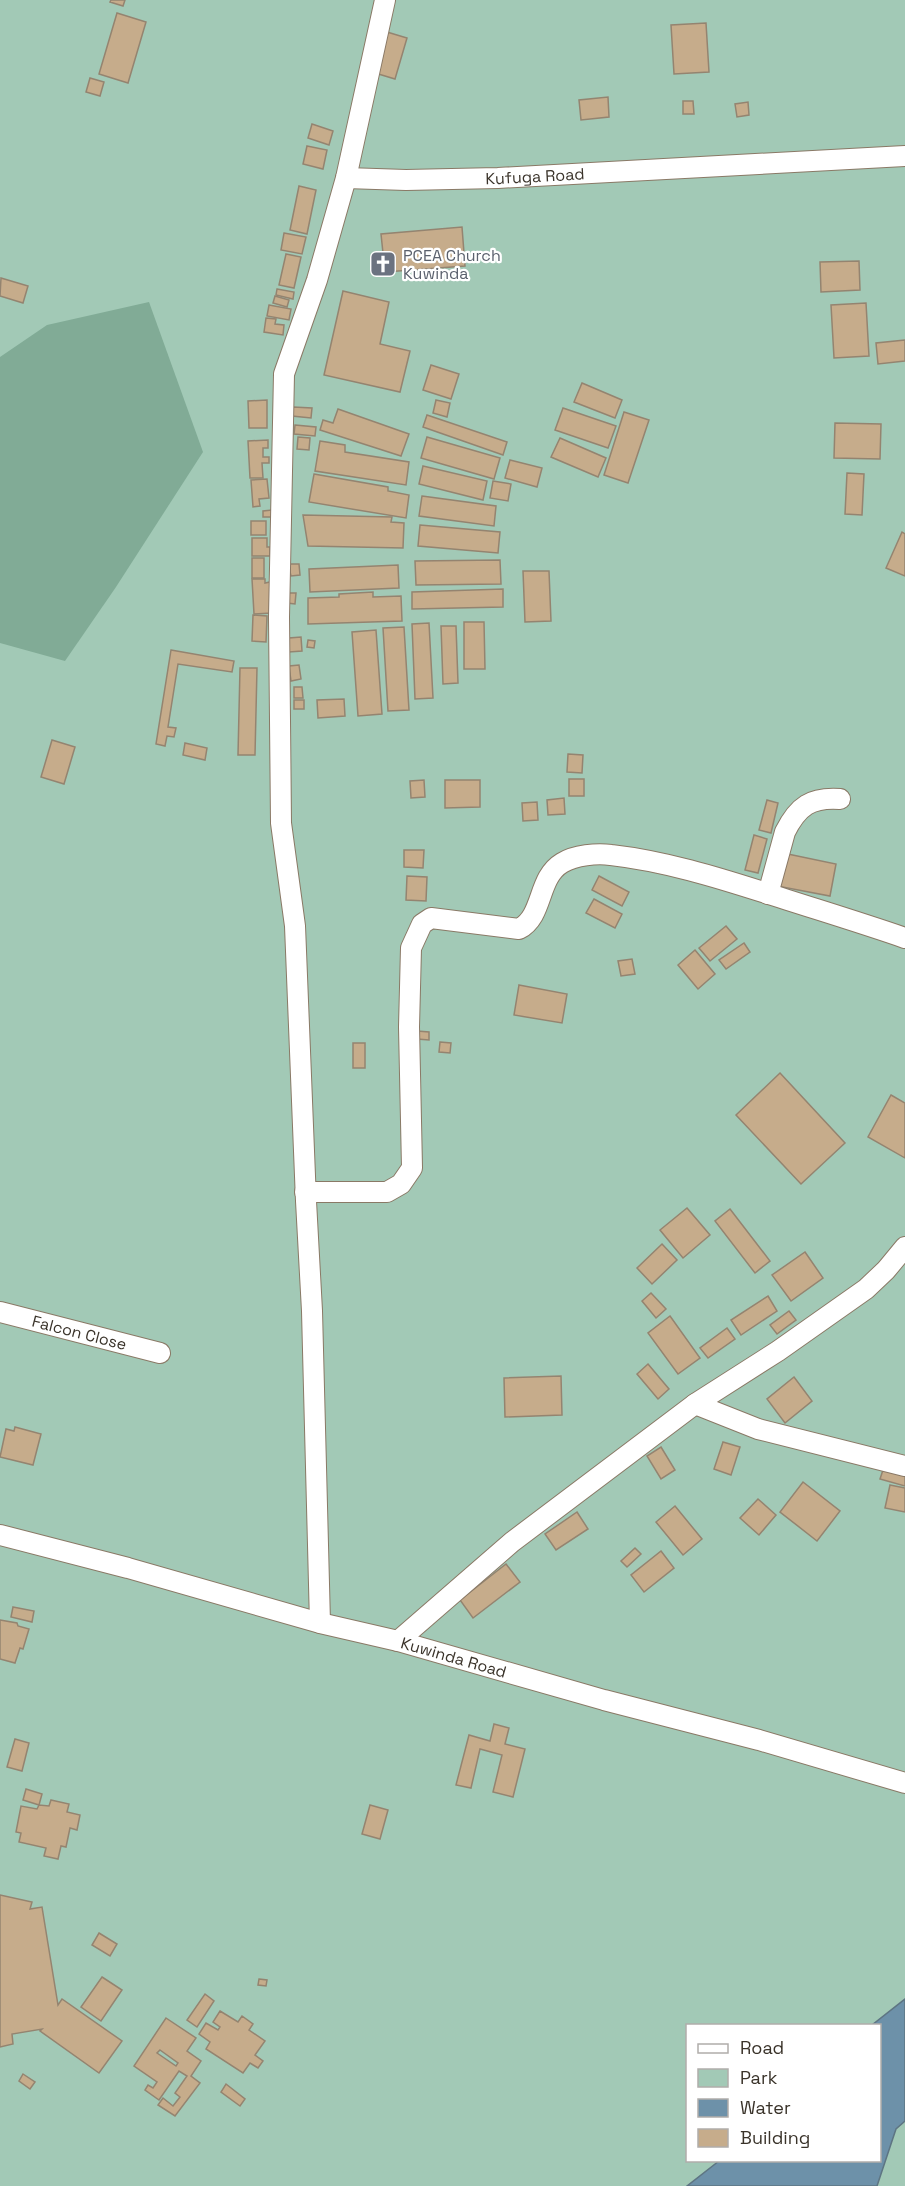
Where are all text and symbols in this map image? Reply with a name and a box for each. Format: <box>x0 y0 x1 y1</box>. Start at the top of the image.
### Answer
street label: Kufuga Road <box>485 163 585 189</box>
place label: PCEA Church Kuwinda <box>403 245 501 284</box>
church icon: PCEA Church Kuwinda <box>368 249 398 279</box>
street label: Falcon Close <box>30 1310 129 1355</box>
street label: Kuwinda Road <box>399 1632 509 1682</box>
legend <box>686 2024 881 2162</box>
text: Road <box>740 2036 784 2059</box>
text: Park <box>740 2066 778 2089</box>
text: Water <box>740 2096 791 2119</box>
text: Building <box>740 2126 810 2149</box>

